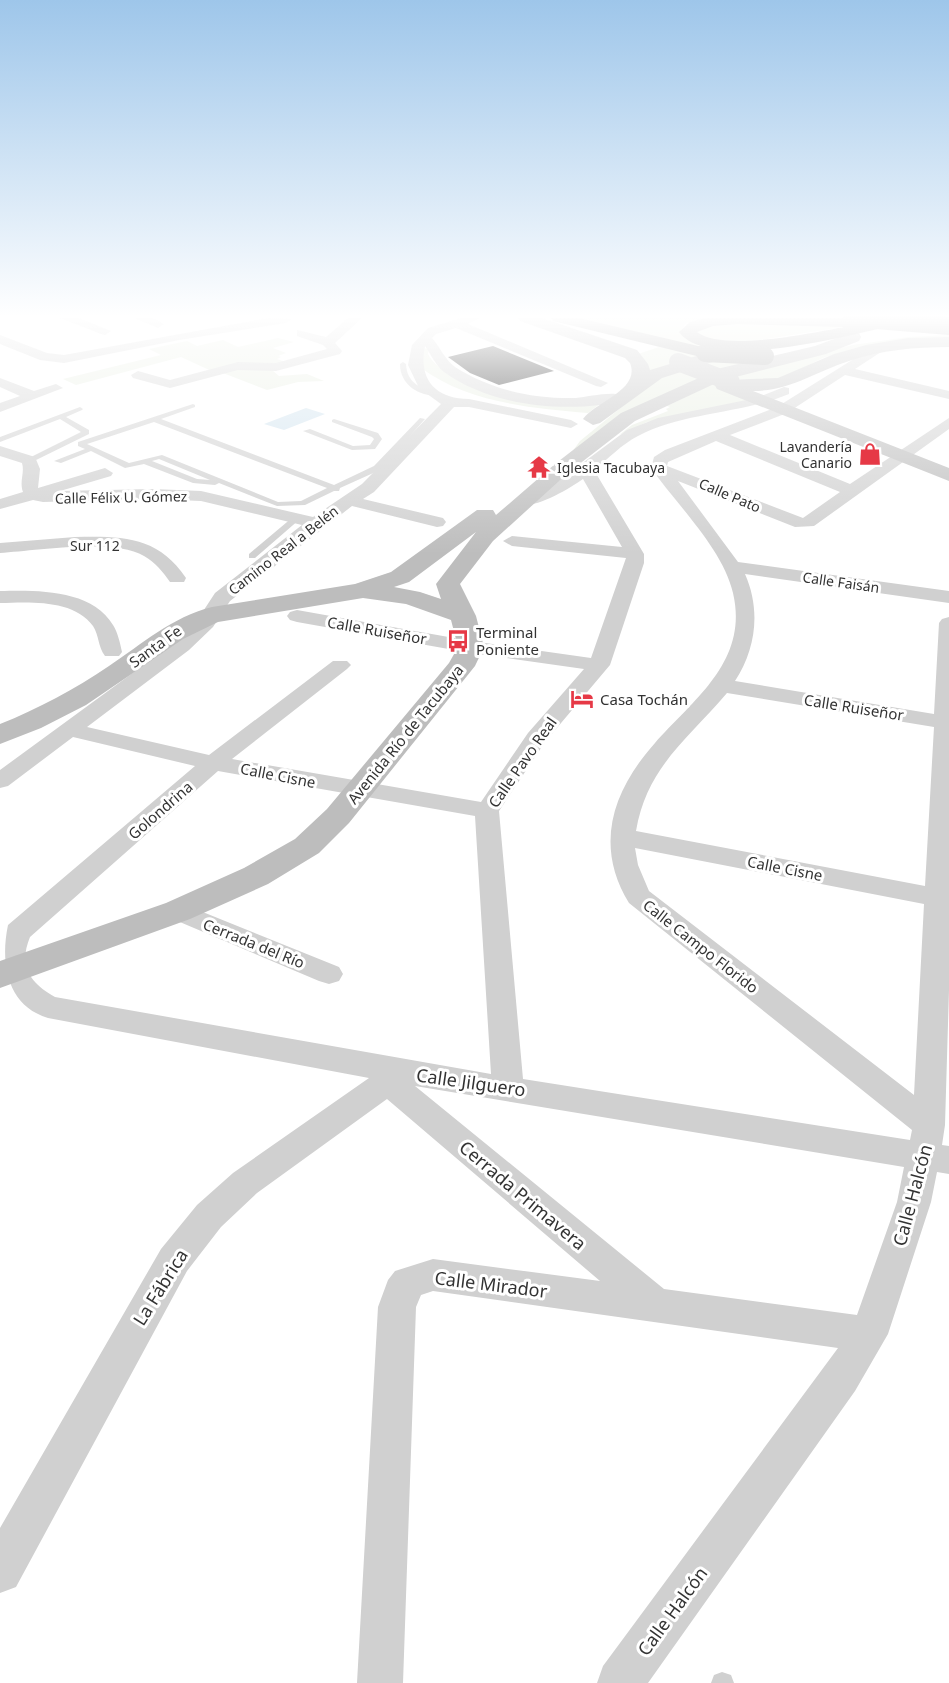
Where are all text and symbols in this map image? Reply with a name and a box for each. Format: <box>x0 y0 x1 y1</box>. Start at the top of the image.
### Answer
place label: Lavandería Canario <box>779 437 852 472</box>
shop icon: Lavandería Canario <box>857 441 883 467</box>
temple icon: Iglesia Tacubaya <box>526 454 552 480</box>
place label: Iglesia Tacubaya <box>557 458 665 477</box>
street label: Calle Pato <box>696 473 764 517</box>
street label: Calle Félix U. Gómez <box>55 486 188 508</box>
street label: Camino Real a Belén <box>224 501 342 599</box>
street label: Sur 112 <box>70 536 120 555</box>
street label: Calle Faisán <box>801 567 881 597</box>
street label: Calle Ruiseñor <box>326 611 428 649</box>
street label: Santa Fe <box>125 620 185 672</box>
place label: Terminal Poniente <box>476 622 539 659</box>
bus stop icon: Terminal Poniente <box>445 628 471 654</box>
street label: Avenida Río de Tacubaya <box>343 660 467 808</box>
hotel icon: Casa Tochán <box>569 686 595 712</box>
place label: Casa Tochán <box>600 689 688 709</box>
street label: Calle Ruiseñor <box>803 689 905 725</box>
street label: Calle Pavo Real <box>483 713 561 811</box>
street label: Calle Cisne <box>239 758 317 792</box>
street label: Golondrina <box>124 776 196 844</box>
street label: Calle Cisne <box>746 851 824 885</box>
street label: Calle Campo Florido <box>639 895 763 997</box>
street label: Cerrada del Río <box>200 914 308 972</box>
street label: Calle Jilguero <box>415 1062 527 1102</box>
street label: Cerrada Primavera <box>455 1135 591 1255</box>
street label: Calle Halcón <box>887 1142 937 1248</box>
street label: La Fábrica <box>127 1244 193 1330</box>
street label: Calle Mirador <box>433 1265 549 1303</box>
street label: Calle Halcón <box>632 1562 712 1660</box>

